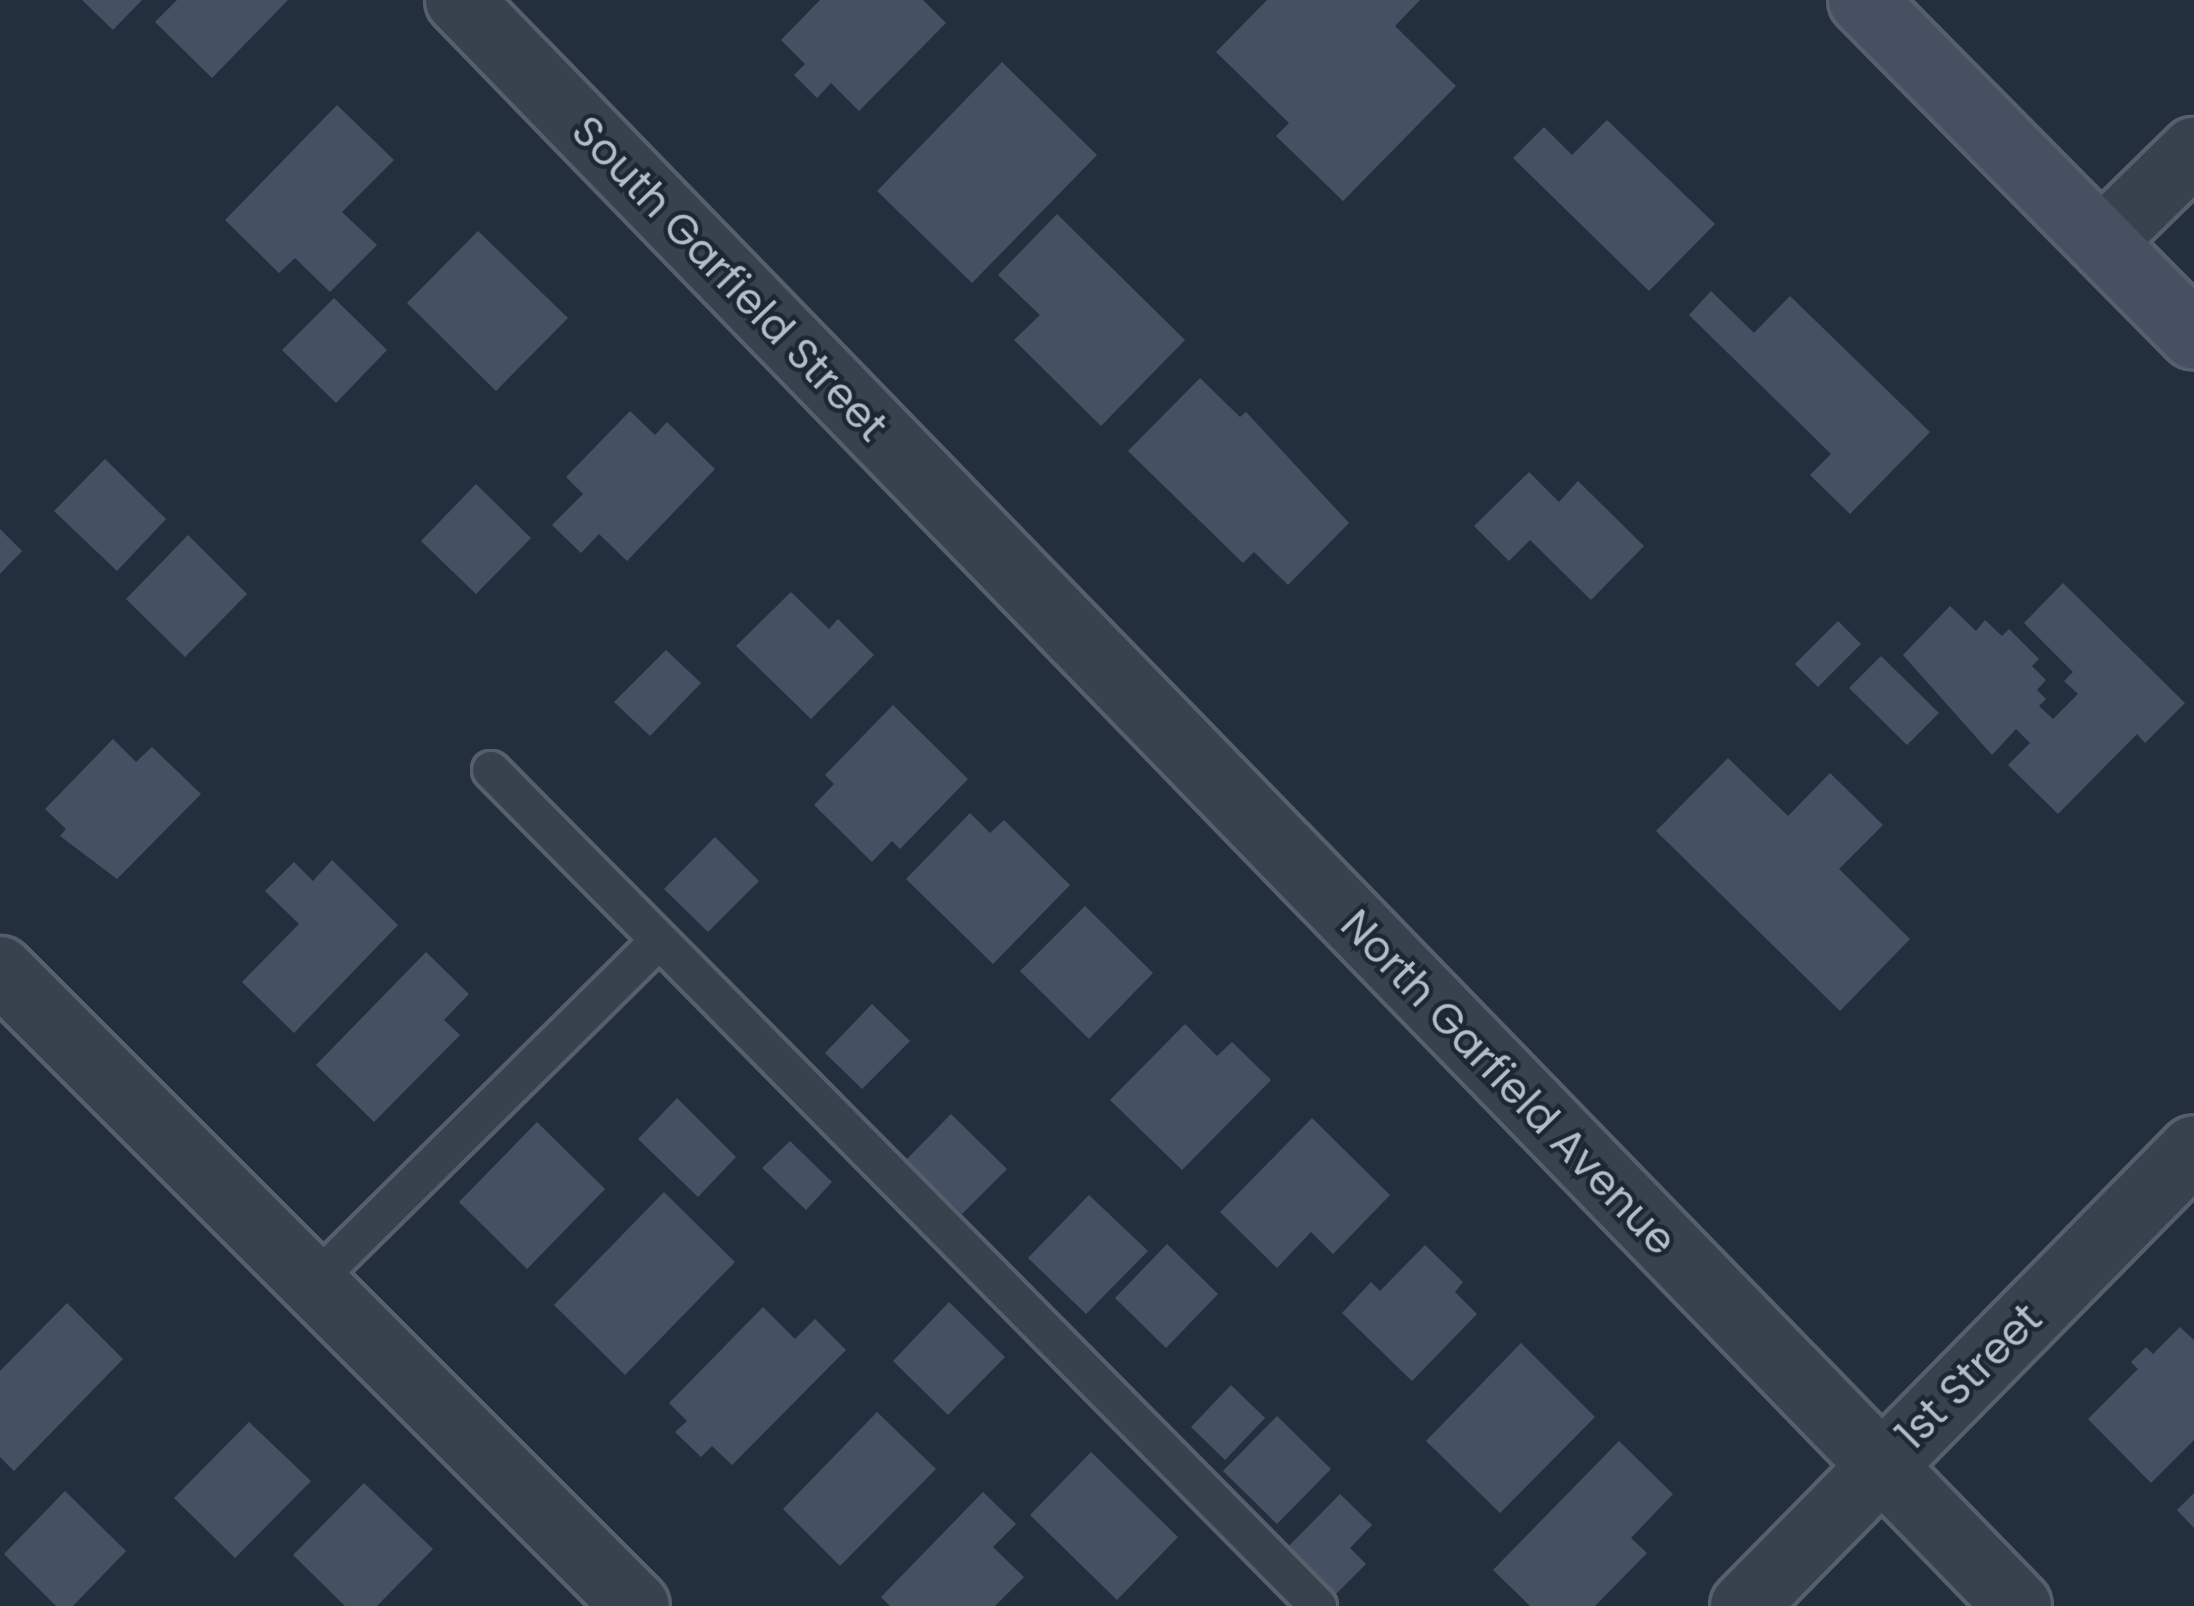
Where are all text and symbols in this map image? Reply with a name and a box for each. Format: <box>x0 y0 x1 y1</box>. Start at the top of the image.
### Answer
street label: South Garfield Street <box>561 106 897 452</box>
street label: North Garfield Avenue <box>1330 900 1686 1266</box>
street label: 1st Street <box>1886 1294 2052 1460</box>

